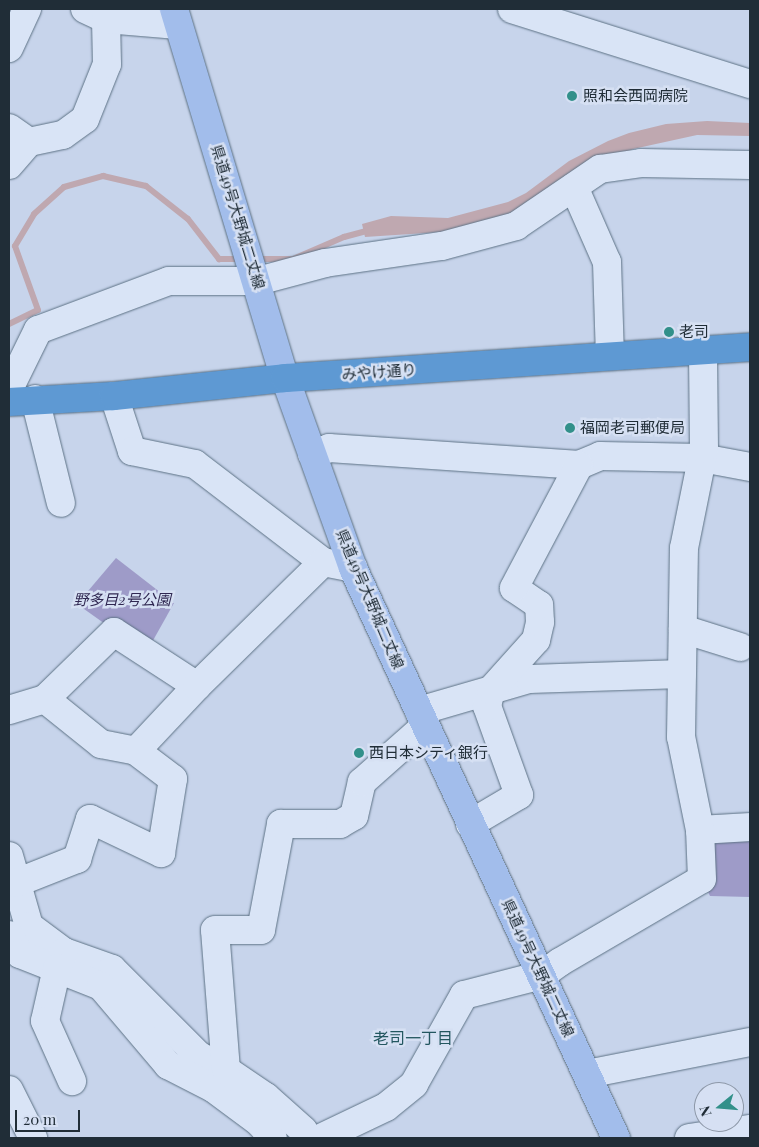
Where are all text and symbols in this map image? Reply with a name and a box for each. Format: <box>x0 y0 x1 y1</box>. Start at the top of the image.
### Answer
place label: 照和会西岡病院 <box>583 87 688 105</box>
marker: 照和会西岡病院 <box>565 89 579 103</box>
street label: 県道49号大野城二丈線 <box>207 143 269 291</box>
place label: 老司 <box>679 323 709 341</box>
marker: 老司 <box>663 326 675 338</box>
street label: みやけ通り <box>341 360 417 384</box>
place label: 福岡老司郵便局 <box>580 419 685 437</box>
marker: 福岡老司郵便局 <box>564 422 576 434</box>
street label: 県道49号大野城二丈線 <box>332 526 408 672</box>
park label: 野多目2号公園 <box>73 591 171 609</box>
place label: 西日本シティ銀行 <box>369 744 489 762</box>
marker: 西日本シティ銀行 <box>353 747 365 759</box>
street label: 県道49号大野城二丈線 <box>498 896 578 1040</box>
district label: 老司一丁目 <box>373 1028 453 1048</box>
north arrow <box>694 1082 744 1132</box>
scale bar <box>18 1100 82 1132</box>
text: N <box>695 1104 716 1119</box>
text: 20 m <box>23 1109 56 1129</box>

